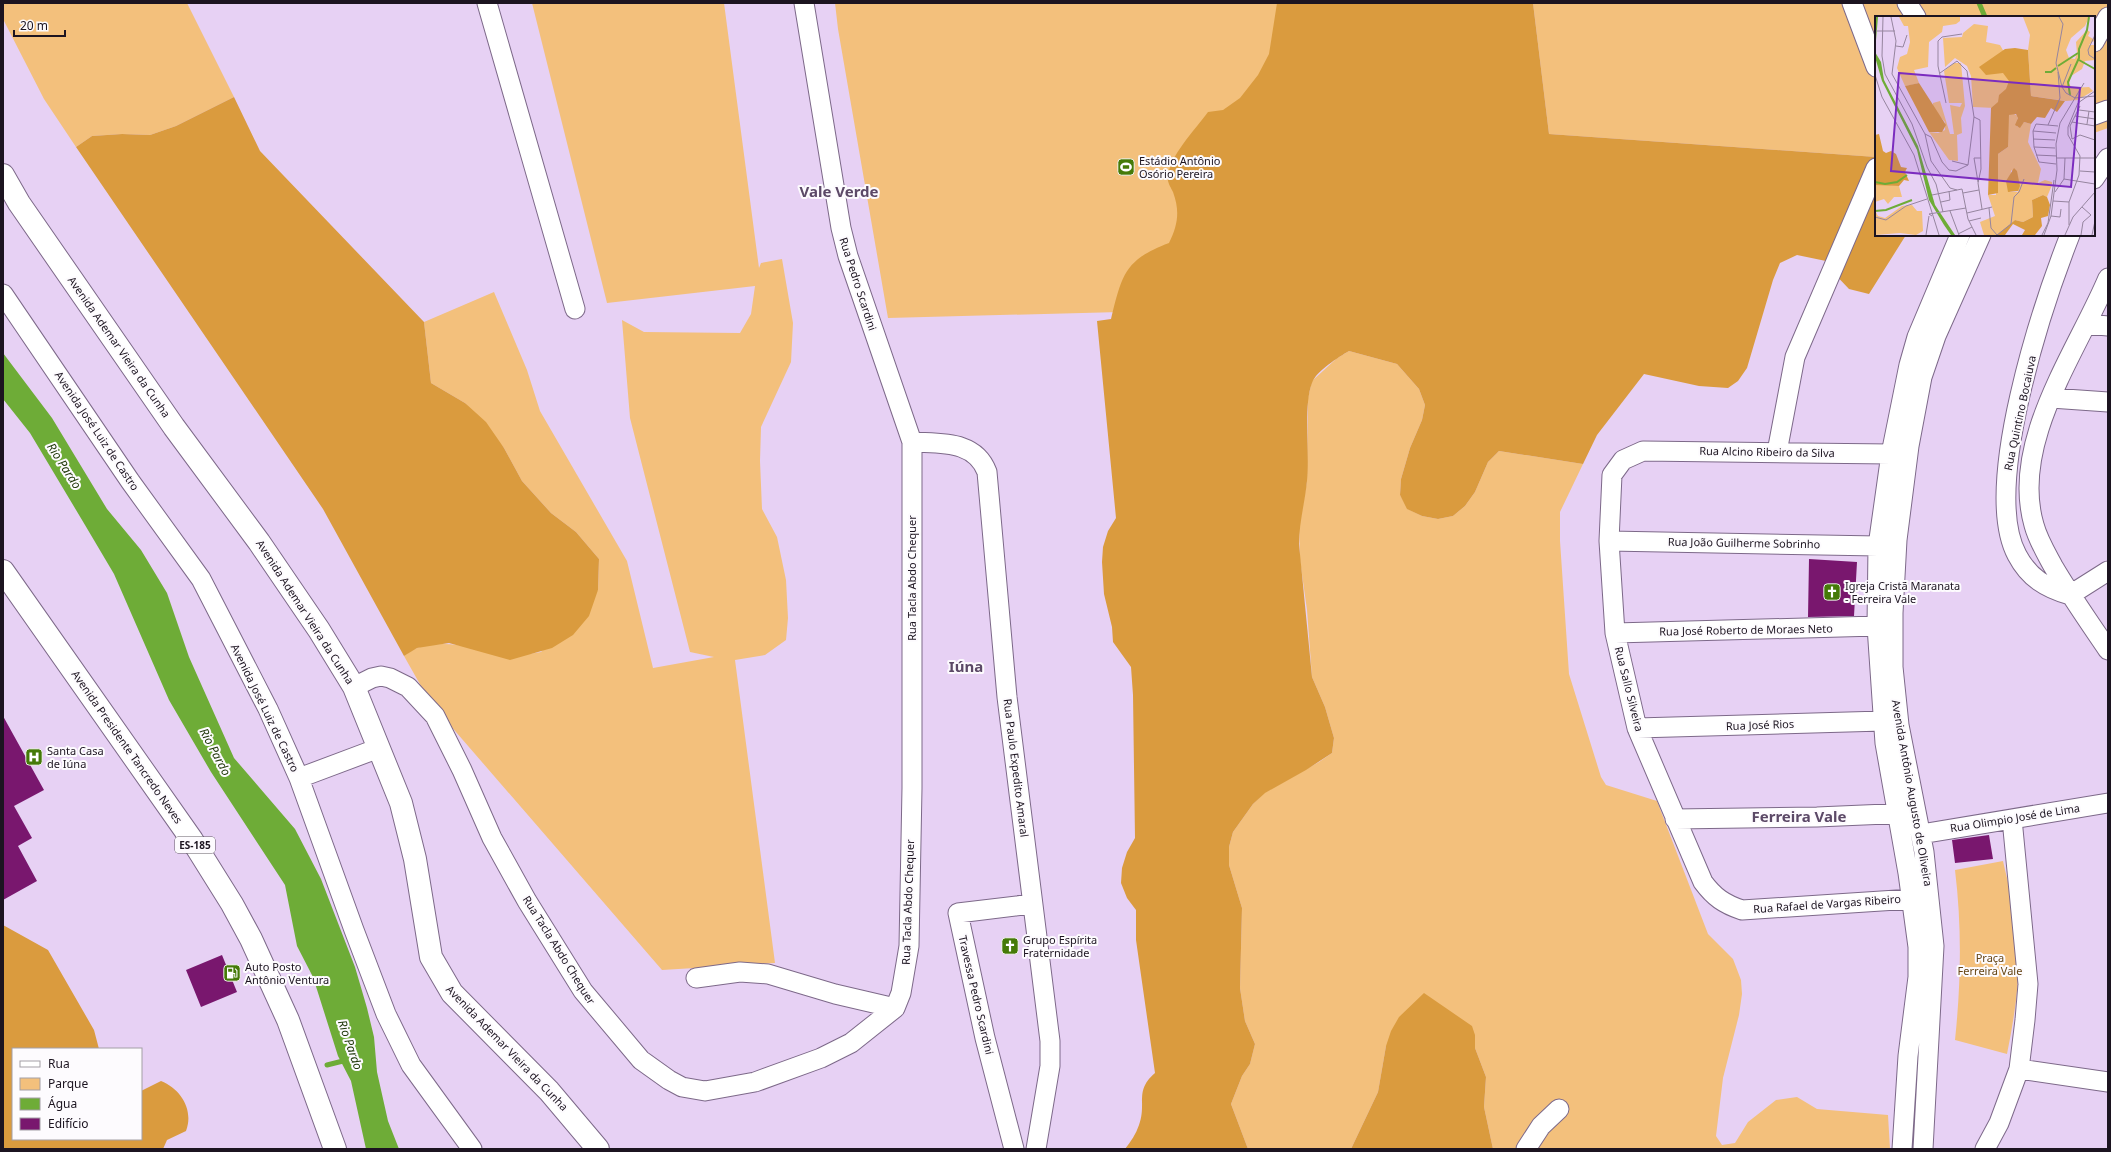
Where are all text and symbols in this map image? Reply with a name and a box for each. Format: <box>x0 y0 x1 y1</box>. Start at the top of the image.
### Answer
scale bar <box>14 12 65 38</box>
inset map <box>1875 16 2095 236</box>
text: 20 m <box>20 17 48 34</box>
place label: Estádio Antônio Osório Pereira <box>1139 153 1221 181</box>
sports icon: Estádio Antônio Osório Pereira <box>1116 157 1136 177</box>
district label: Vale Verde <box>799 181 879 201</box>
street label: Rua Pedro Scardini <box>836 235 881 332</box>
street label: Avenida Ademar Vieira da Cunha <box>65 273 174 420</box>
street label: Rua Quintino Bocaiuva <box>2000 354 2039 472</box>
street label: Avenida José Luiz de Castro <box>52 368 143 494</box>
water label: Rio Pardo <box>43 439 86 492</box>
street label: Rua Alcino Ribeiro da Silva <box>1699 443 1835 460</box>
street label: Rua Tacla Abdo Chequer <box>904 515 919 641</box>
street label: Rua João Guilherme Sobrinho <box>1668 534 1821 551</box>
street label: Avenida Ademar Vieira da Cunha <box>253 537 358 687</box>
place label: Igreja Cristã Maranata - Ferreira Vale <box>1845 578 1960 606</box>
church icon: Igreja Cristã Maranata - Ferreira Vale <box>1822 582 1842 602</box>
street label: Rua José Roberto de Moraes Neto <box>1659 620 1833 639</box>
street label: Avenida José Luiz de Castro <box>228 641 303 775</box>
street label: Rua Sallo Silveira <box>1612 645 1647 733</box>
district label: Iúna <box>949 656 983 676</box>
street label: Avenida Presidente Tancredo Neves <box>68 667 186 826</box>
street label: Rua Paulo Expedito Amaral <box>1001 698 1032 838</box>
street label: Avenida Antônio Augusto de Oliveira <box>1889 698 1936 887</box>
street label: Rua José Rios <box>1726 716 1794 733</box>
water label: Rio Pardo <box>196 725 235 779</box>
place label: Santa Casa de Iúna <box>47 743 104 771</box>
hospital icon: Santa Casa de Iúna <box>24 747 44 767</box>
street label: Rua Olimpio José de Lima <box>1949 800 2081 835</box>
district label: Ferreira Vale <box>1752 806 1846 826</box>
road number: ES-185 <box>175 837 215 853</box>
street label: Rua Tacla Abdo Chequer <box>898 839 917 965</box>
street label: Rua Rafael de Vargas Ribeiro <box>1753 891 1902 916</box>
street label: Rua Tacla Abdo Chequer <box>520 893 599 1007</box>
place label: Grupo Espírita Fraternidade <box>1023 932 1097 960</box>
street label: Travessa Pedro Scardini <box>955 934 998 1056</box>
church icon: Grupo Espírita Fraternidade <box>1000 936 1020 956</box>
park label: Praça Ferreira Vale <box>1958 950 2022 978</box>
place label: Auto Posto Antônio Ventura <box>245 959 329 987</box>
fuel station icon: Auto Posto Antônio Ventura <box>222 963 242 983</box>
street label: Avenida Ademar Vieira da Cunha <box>443 982 572 1114</box>
water label: Rio Pardo <box>334 1018 367 1072</box>
legend <box>12 1048 142 1140</box>
text: Rua <box>48 1055 70 1072</box>
text: Parque <box>48 1075 89 1092</box>
text: Água <box>48 1095 77 1112</box>
text: Edifício <box>48 1115 89 1132</box>

